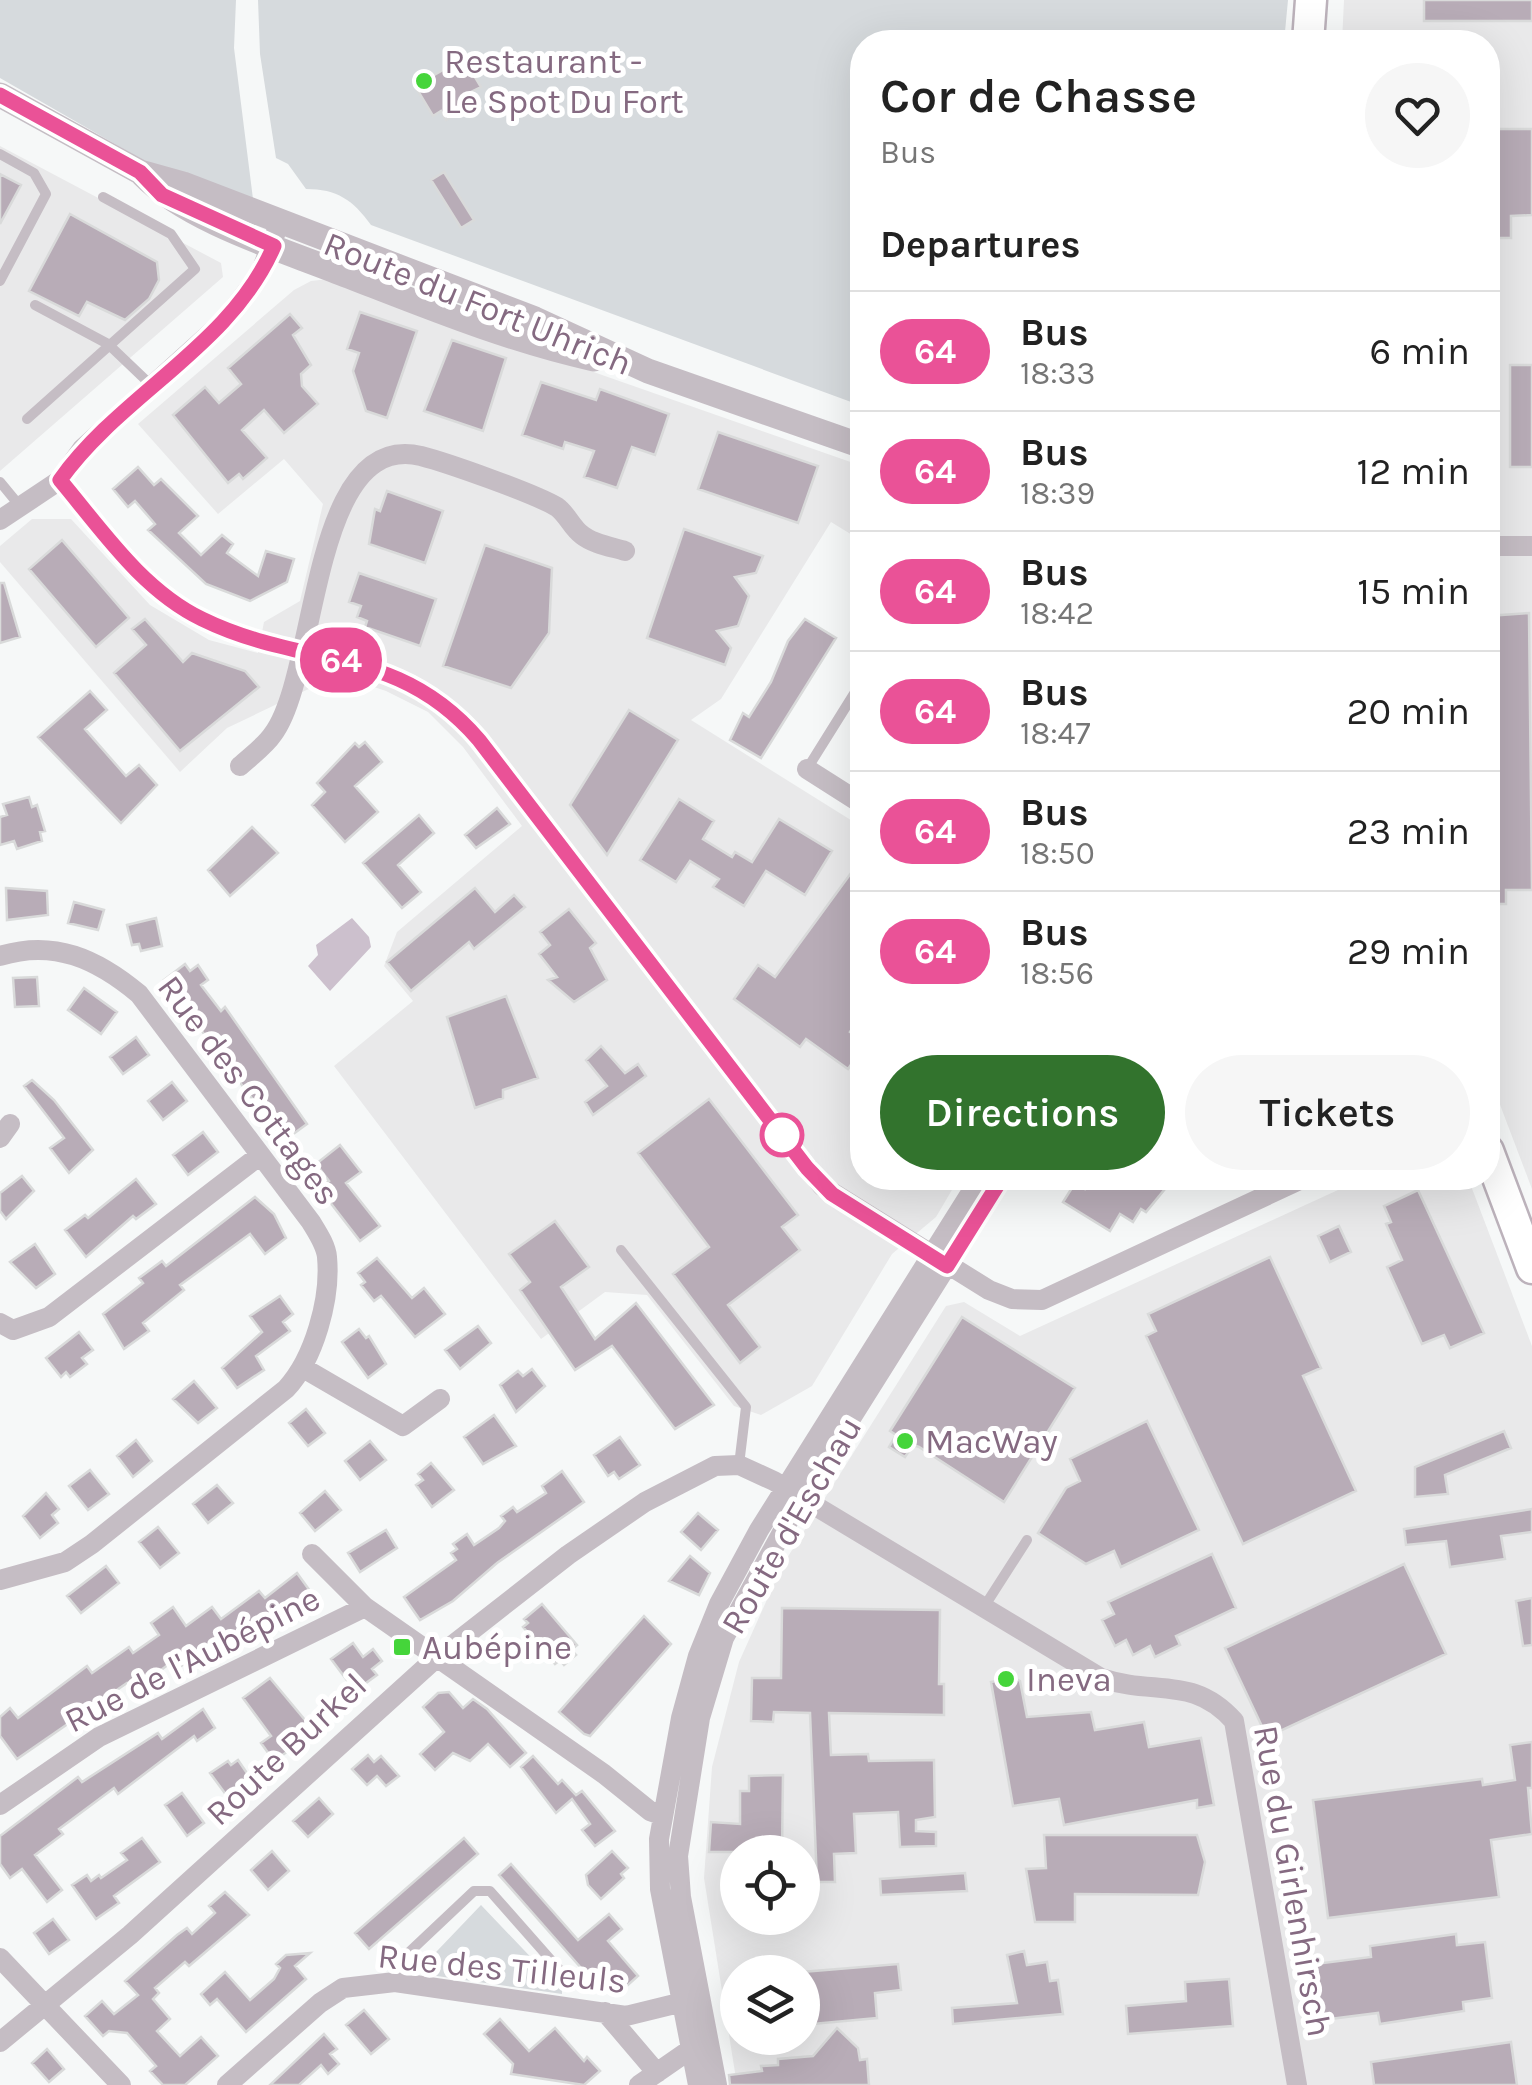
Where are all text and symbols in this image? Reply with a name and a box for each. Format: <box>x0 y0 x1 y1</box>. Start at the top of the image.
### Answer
place label: Restaurant - Le Spot Du Fort <box>444 41 684 122</box>
button: heart <box>1365 63 1470 168</box>
text: Cor de Chasse <box>880 68 1197 124</box>
marker: Restaurant - Le Spot Du Fort <box>413 70 435 92</box>
text: Bus <box>880 134 936 171</box>
text: Departures <box>880 222 1080 267</box>
street label: Route du Fort Uhrich <box>318 223 638 384</box>
text: Bus <box>1020 310 1089 355</box>
text: 6 min <box>1369 329 1470 374</box>
text: 64 <box>914 331 956 372</box>
text: 18:33 <box>1020 355 1095 392</box>
text: Bus <box>1020 430 1089 475</box>
text: 12 min <box>1357 449 1470 494</box>
text: 64 <box>914 451 956 492</box>
text: 18:39 <box>1020 475 1095 512</box>
text: Bus <box>1020 550 1089 595</box>
text: 15 min <box>1357 569 1470 614</box>
text: 64 <box>914 571 956 612</box>
text: 18:42 <box>1020 595 1094 632</box>
line badge: 64 <box>296 628 386 692</box>
text: 64 <box>320 640 362 681</box>
text: Bus <box>1020 670 1089 715</box>
text: 20 min <box>1347 689 1470 734</box>
text: 64 <box>914 691 956 732</box>
text: 18:47 <box>1020 715 1091 752</box>
text: Bus <box>1020 790 1089 835</box>
text: 23 min <box>1347 809 1470 854</box>
text: 64 <box>914 811 956 852</box>
text: 18:50 <box>1020 835 1095 872</box>
text: Bus <box>1020 910 1089 955</box>
text: 29 min <box>1347 929 1470 974</box>
text: 64 <box>914 931 956 972</box>
text: 18:56 <box>1020 955 1094 992</box>
street label: Rue des Cottages <box>149 968 348 1213</box>
button: Directions <box>880 1055 1165 1170</box>
button: Tickets <box>1185 1055 1470 1170</box>
unlabelled marker <box>761 1114 803 1156</box>
street label: Route d'Eschau <box>713 1409 870 1641</box>
place label: MacWay <box>925 1421 1058 1462</box>
marker: MacWay <box>894 1430 916 1452</box>
street label: Rue de l'Aubépine <box>58 1578 326 1741</box>
place label: Aubépine <box>422 1627 572 1668</box>
marker: Aubépine <box>391 1636 413 1658</box>
place label: Ineva <box>1026 1659 1112 1700</box>
street label: Route Burkel <box>198 1665 375 1834</box>
marker: Ineva <box>995 1668 1017 1690</box>
street label: Rue du Girlenhirsch <box>1245 1722 1340 2040</box>
map controls <box>720 1835 820 2055</box>
button: locate <box>720 1835 820 1935</box>
street label: Rue des Tilleuls <box>376 1935 628 2002</box>
button: layers <box>720 1955 820 2055</box>

